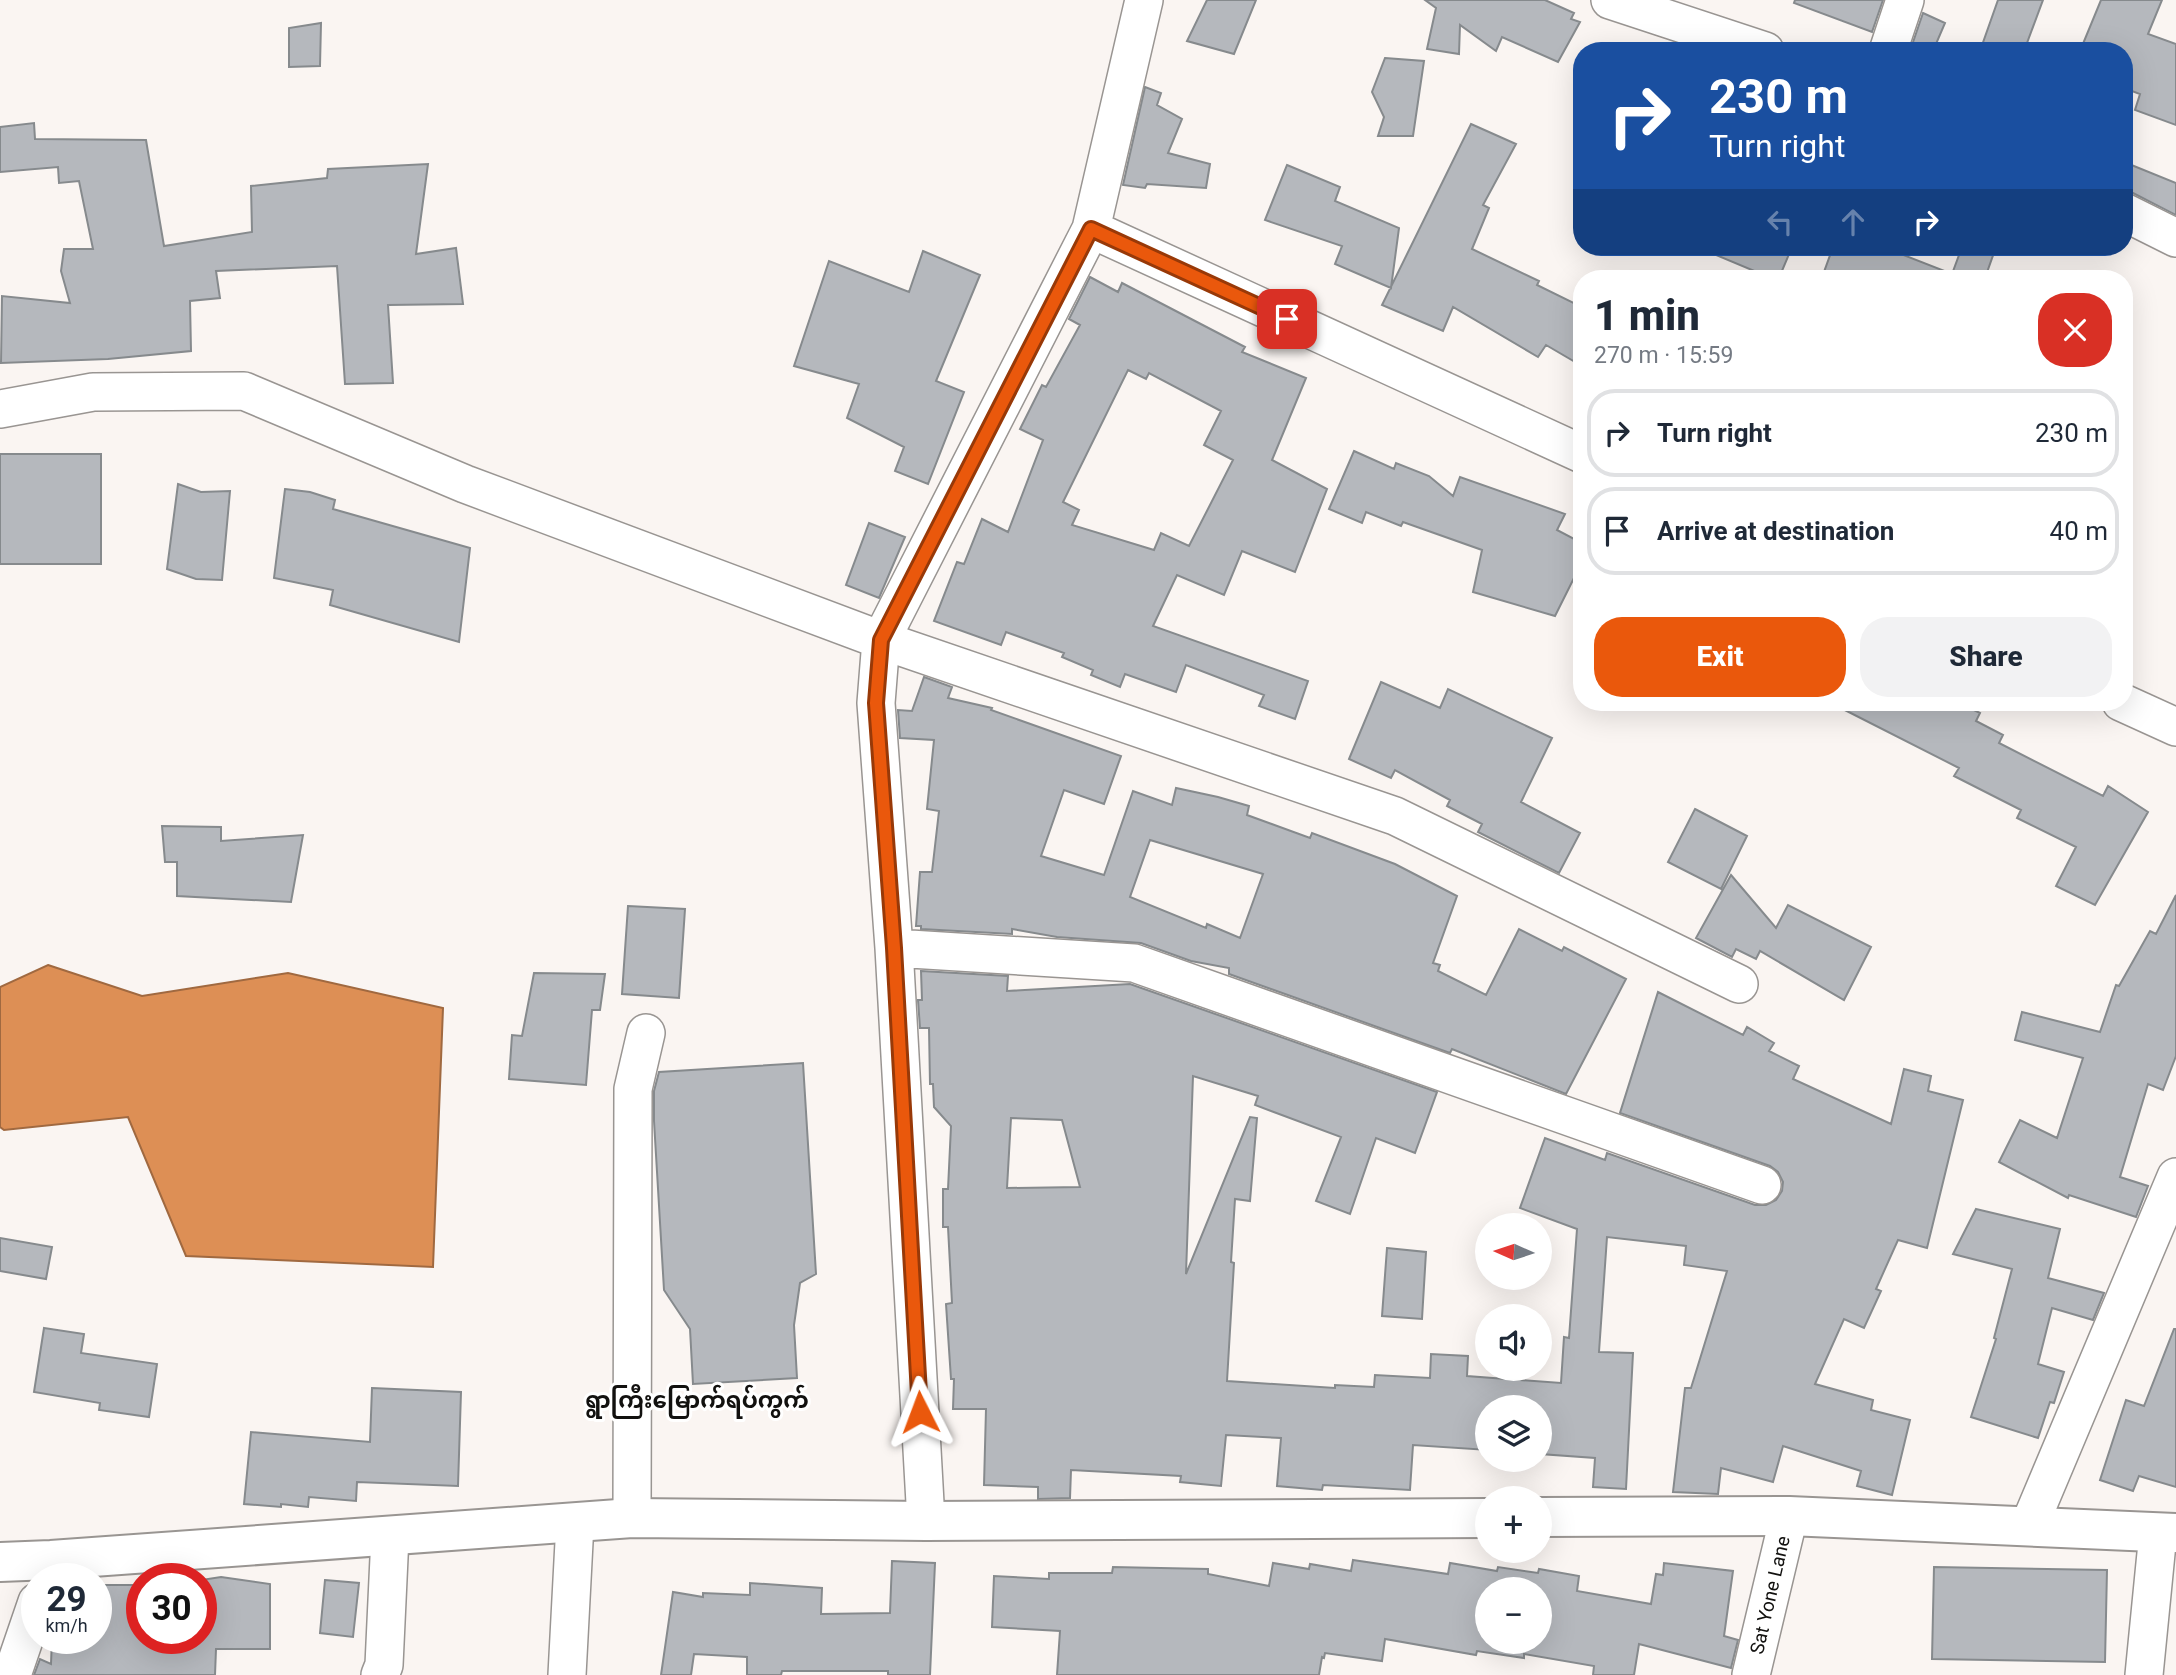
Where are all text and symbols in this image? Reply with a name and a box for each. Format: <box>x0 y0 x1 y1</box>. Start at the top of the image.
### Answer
text: 230 m <box>1709 68 1848 125</box>
icon: right <box>1594 70 1685 161</box>
text: Turn right <box>1709 127 1845 165</box>
icon: left <box>1761 203 1799 241</box>
icon: ahead <box>1834 203 1872 241</box>
icon: right <box>1907 203 1945 241</box>
pin <box>1257 289 1317 349</box>
text: 1 min <box>1594 291 1700 340</box>
button: close <box>2038 293 2112 367</box>
icon: arrive <box>1268 300 1306 338</box>
text: 270 m · 15:59 <box>1594 342 1733 369</box>
icon: right <box>1598 414 1636 452</box>
text: Turn right <box>1657 418 1772 448</box>
text: 230 m <box>2035 418 2108 448</box>
icon: arrive <box>1598 512 1636 550</box>
text: Arrive at destination <box>1657 516 1894 546</box>
text: 40 m <box>2050 516 2108 546</box>
button: Exit <box>1594 617 1846 697</box>
button: Share <box>1860 617 2112 697</box>
north arrow <box>1475 1213 1552 1290</box>
map controls <box>1475 1213 1552 1654</box>
button: sound <box>1475 1304 1552 1381</box>
position arrow <box>883 1375 957 1449</box>
district label: ရွာကြီးမြောက်ရပ်ကွက် <box>585 1384 809 1419</box>
button: layers <box>1475 1395 1552 1472</box>
button: + <box>1475 1486 1552 1563</box>
street label: Sat Yone Lane <box>1745 1534 1795 1656</box>
speed limit sign: 30 <box>126 1563 217 1654</box>
button: − <box>1475 1577 1552 1654</box>
text: 29 <box>46 1579 87 1620</box>
text: km/h <box>45 1615 88 1636</box>

